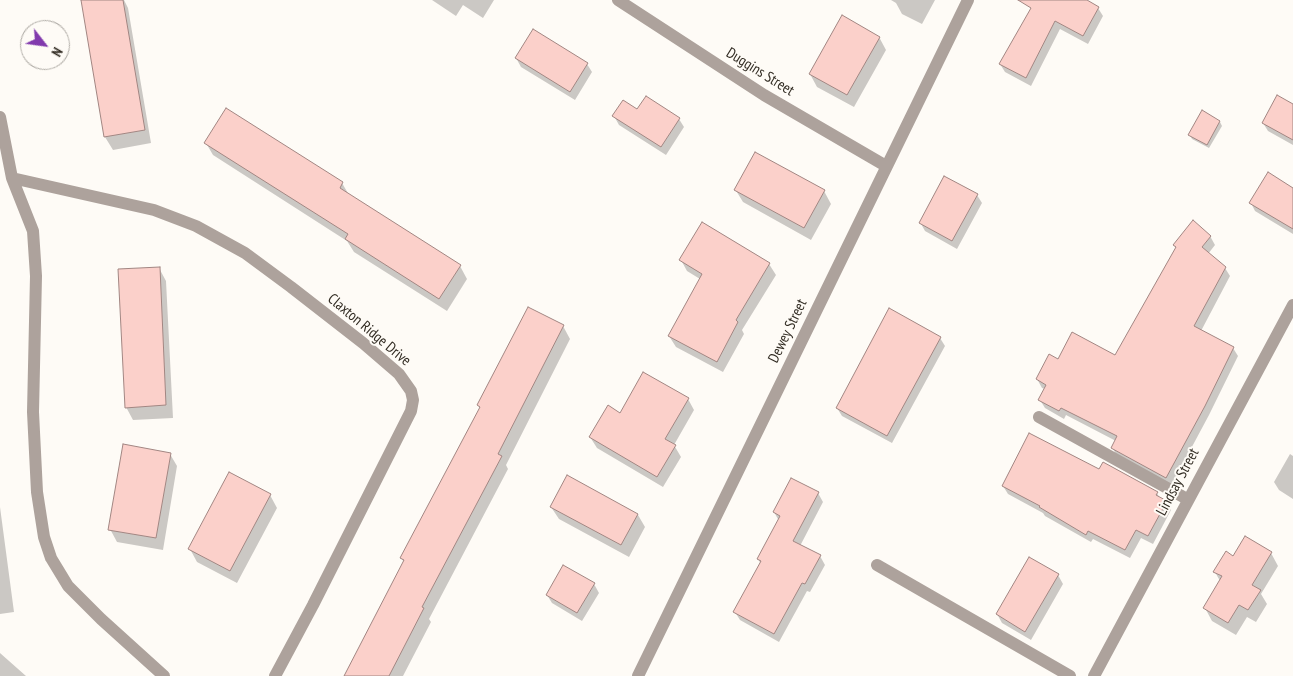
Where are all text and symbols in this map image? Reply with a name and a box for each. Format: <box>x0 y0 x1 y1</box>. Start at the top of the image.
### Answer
north arrow <box>20 20 70 70</box>
text: N <box>47 44 67 60</box>
street label: Duggins Street <box>723 44 797 100</box>
street label: Claxton Ridge Drive <box>324 290 414 370</box>
street label: Dewey Street <box>765 296 811 366</box>
street label: Lindsay Street <box>1153 445 1203 519</box>

